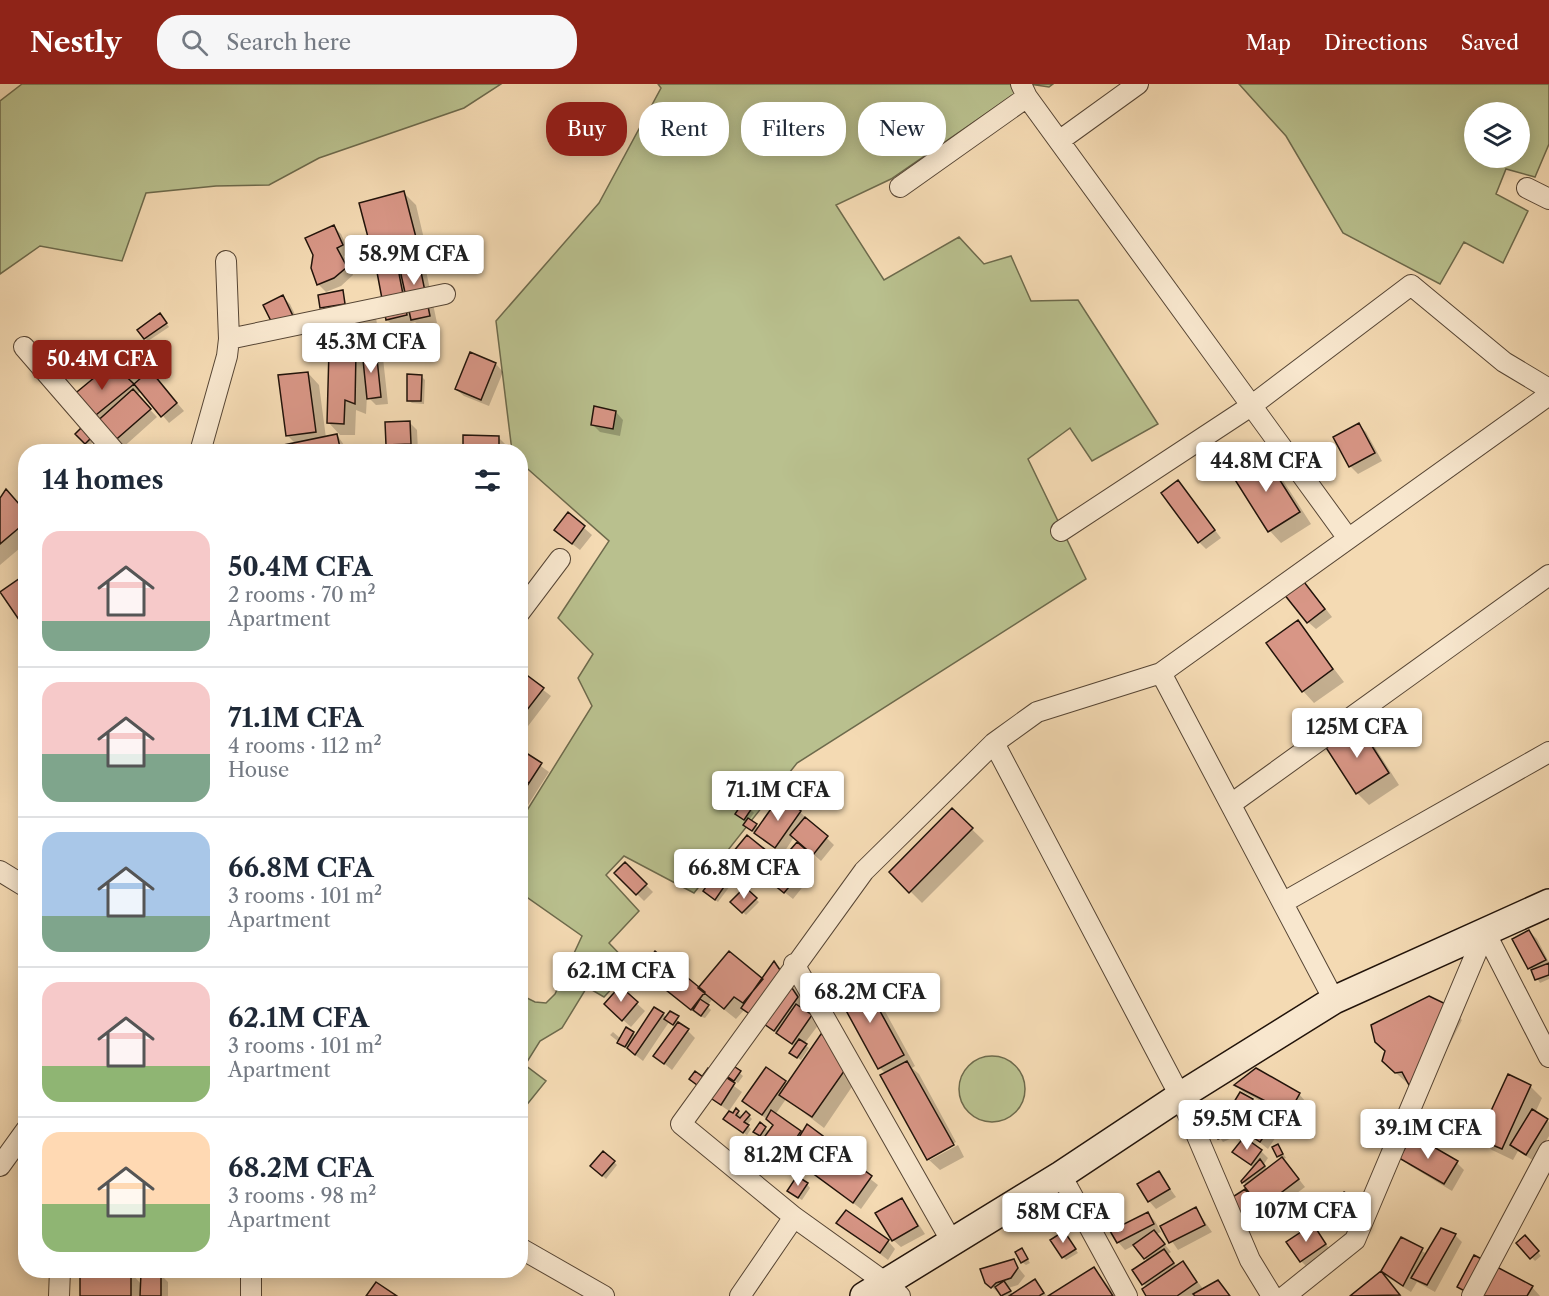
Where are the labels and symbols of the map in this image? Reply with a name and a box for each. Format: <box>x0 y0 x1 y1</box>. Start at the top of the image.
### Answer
pin: 58.9M CFA <box>345 235 483 286</box>
pin: 45.3M CFA <box>302 323 440 374</box>
pin: 50.4M CFA <box>33 340 171 391</box>
pin: 44.8M CFA <box>1197 442 1335 493</box>
pin: 125M CFA <box>1295 708 1419 759</box>
pin: 71.1M CFA <box>709 771 847 822</box>
pin: 66.8M CFA <box>675 849 813 900</box>
pin: 62.1M CFA <box>552 952 690 1003</box>
pin: 68.2M CFA <box>801 973 939 1024</box>
pin: 59.5M CFA <box>1178 1100 1316 1151</box>
pin: 39.1M CFA <box>1359 1109 1497 1160</box>
pin: 81.2M CFA <box>729 1136 867 1187</box>
pin: 107M CFA <box>1244 1192 1368 1243</box>
pin: 58M CFA <box>1008 1193 1118 1244</box>

